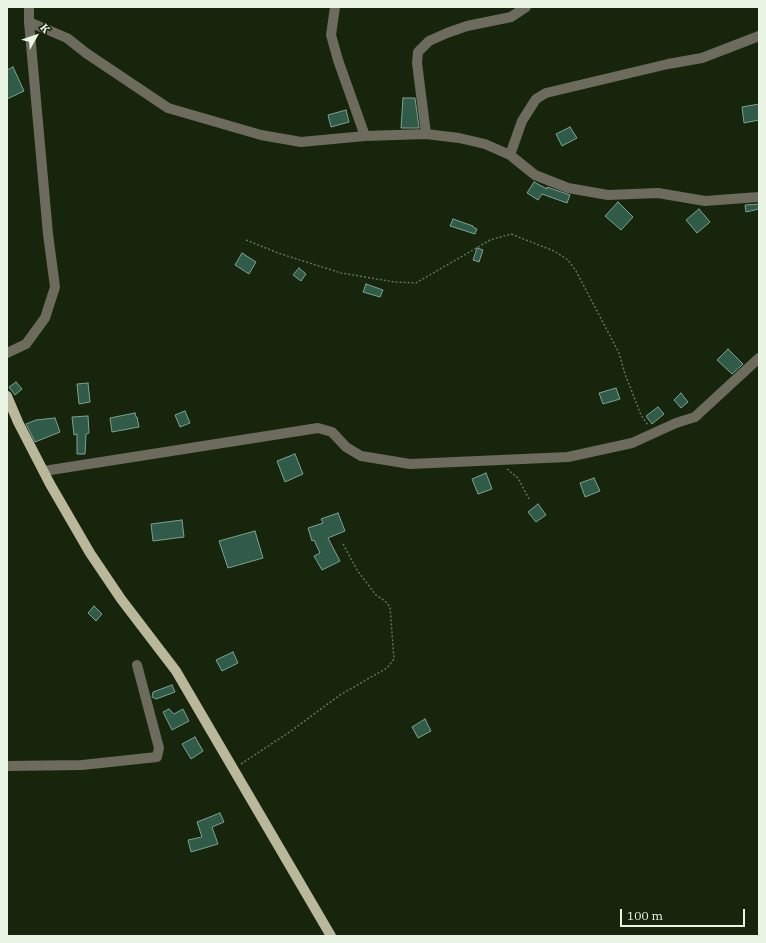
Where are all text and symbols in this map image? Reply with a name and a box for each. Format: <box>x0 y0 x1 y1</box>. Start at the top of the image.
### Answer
north arrow <box>16 16 56 56</box>
text: K <box>37 21 53 36</box>
scale bar <box>622 901 747 927</box>
text: 100 m <box>627 908 663 923</box>

